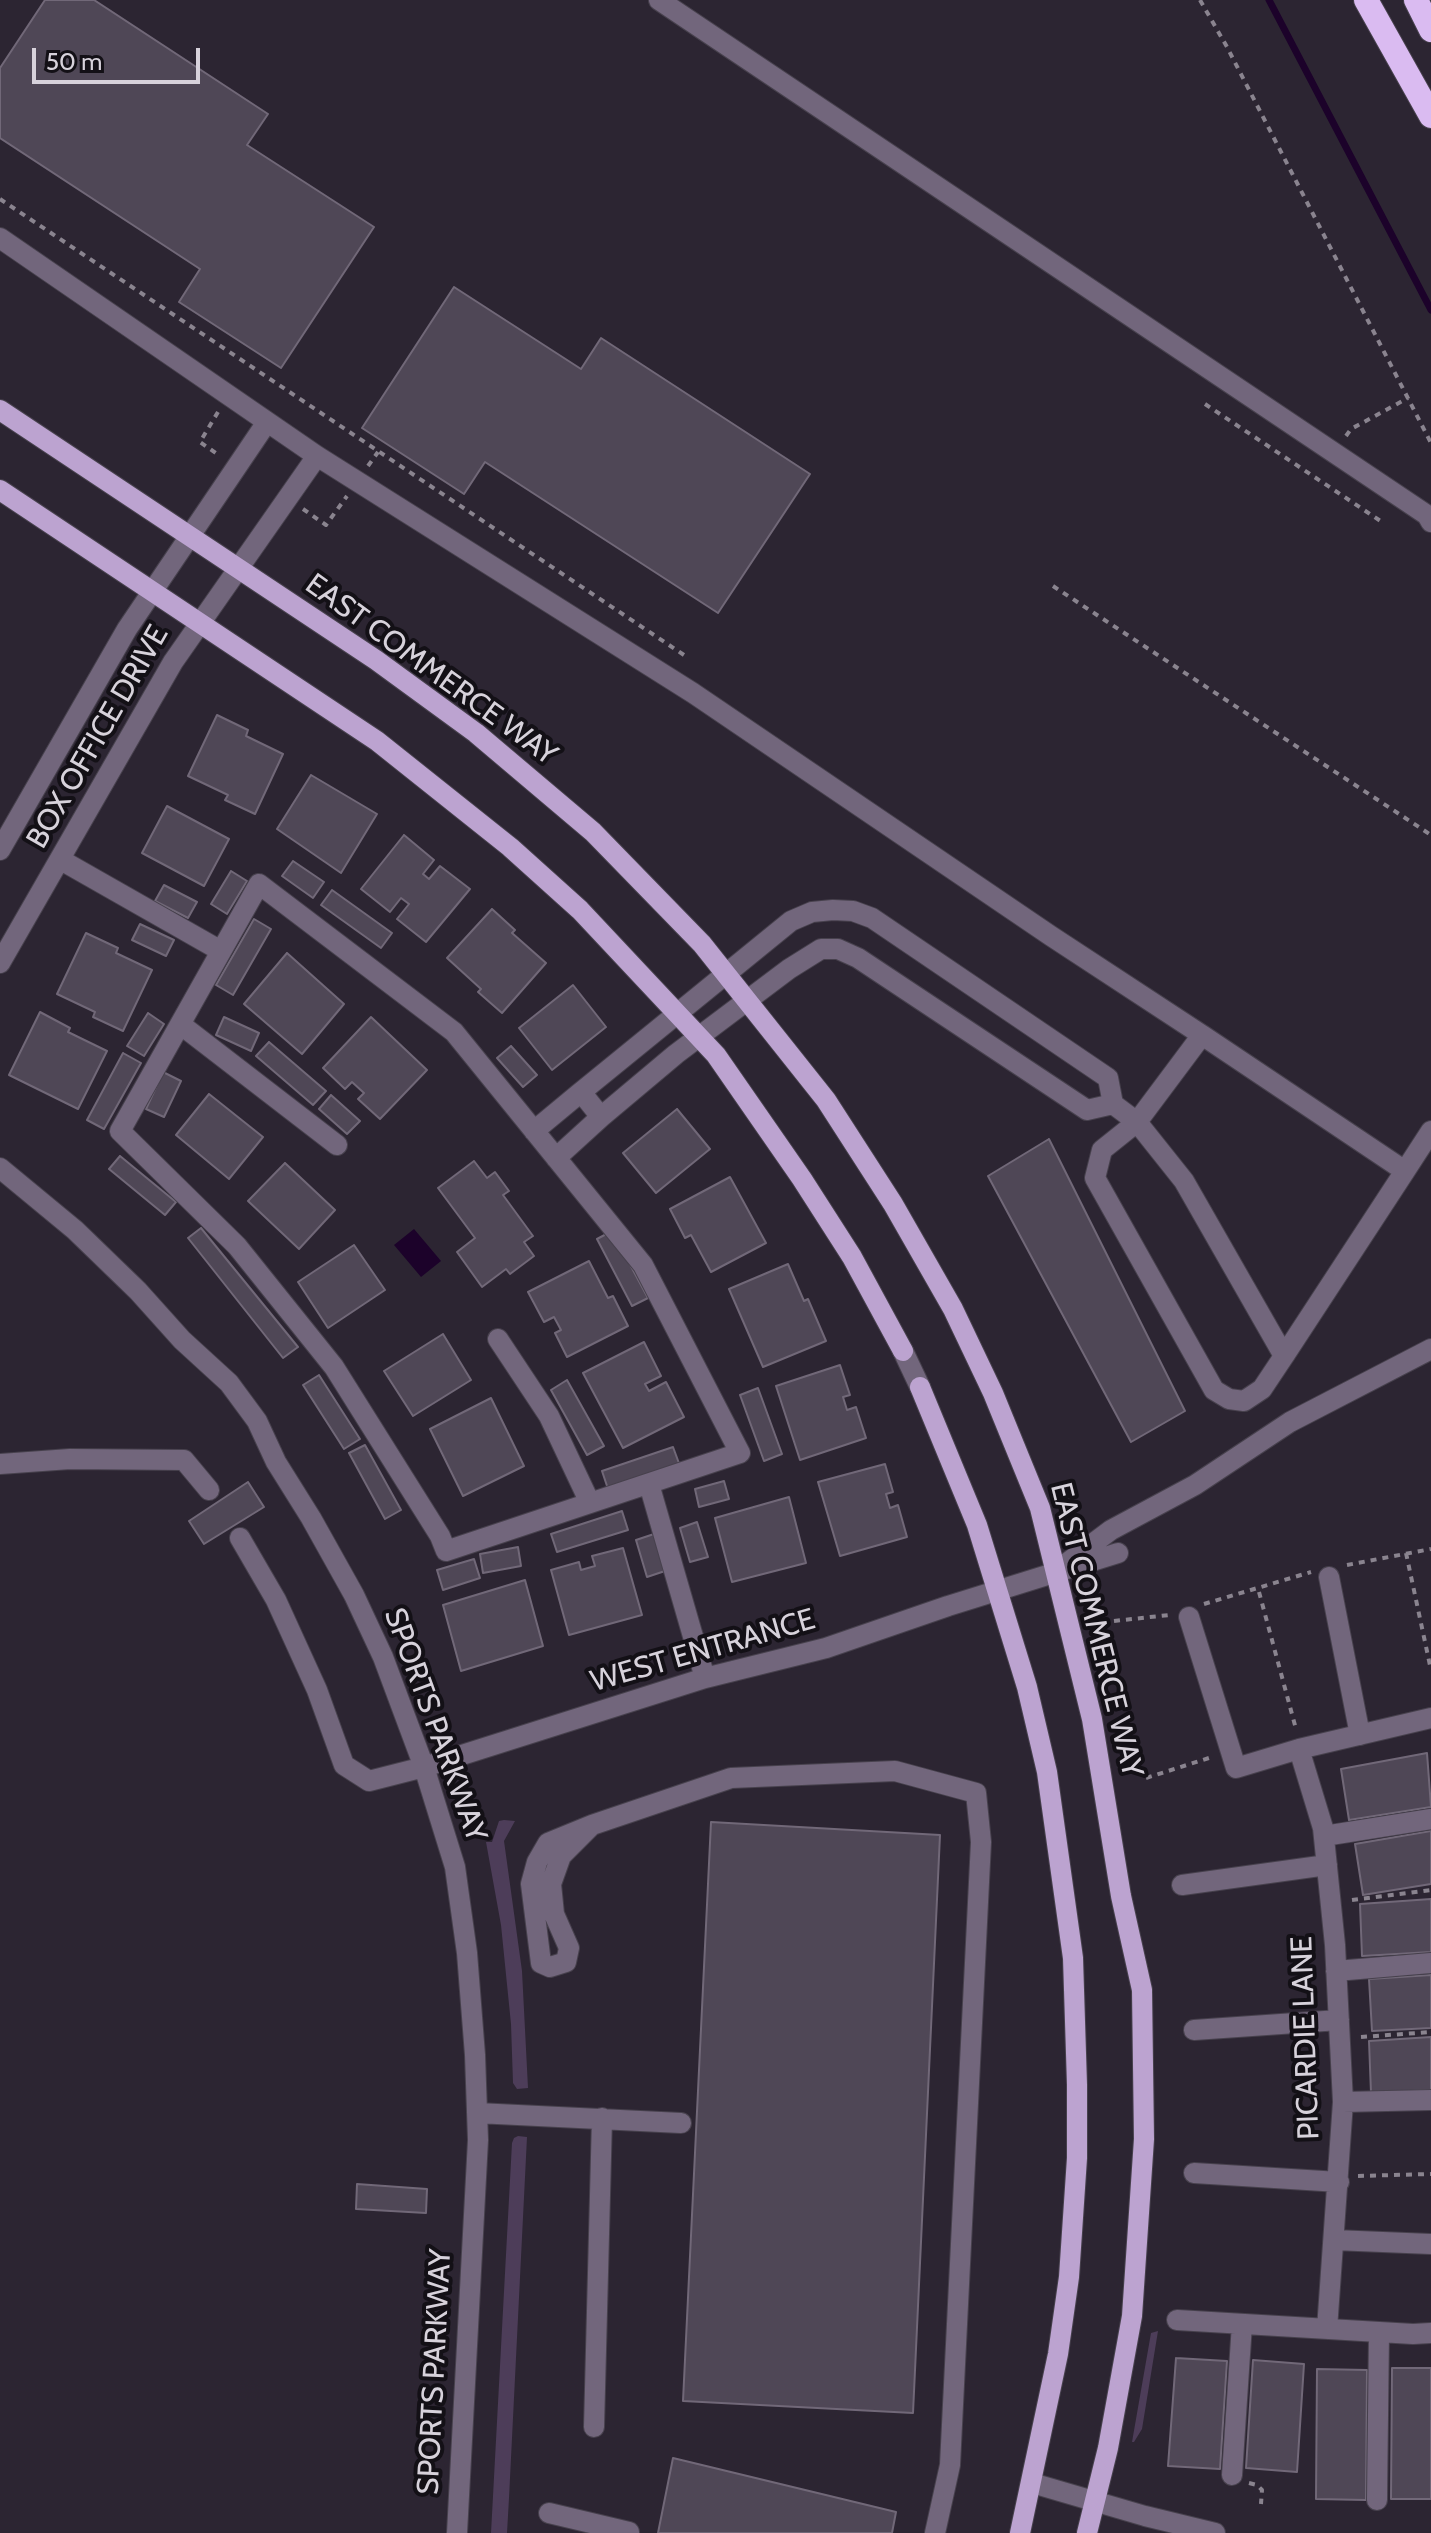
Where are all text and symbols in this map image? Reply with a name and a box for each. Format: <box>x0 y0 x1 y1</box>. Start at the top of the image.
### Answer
scale bar <box>36 32 204 82</box>
text: 50 m <box>46 47 102 76</box>
street label: EAST COMMERCE WAY <box>298 567 564 773</box>
street label: BOX OFFICE DRIVE <box>20 619 176 855</box>
street label: EAST COMMERCE WAY <box>1042 1479 1150 1781</box>
street label: WEST ENTRANCE <box>587 1602 819 1700</box>
street label: SPORTS PARKWAY <box>376 1603 494 1847</box>
street label: PICARDIE LANE <box>1284 1935 1328 2141</box>
street label: SPORTS PARKWAY <box>411 2248 459 2496</box>

